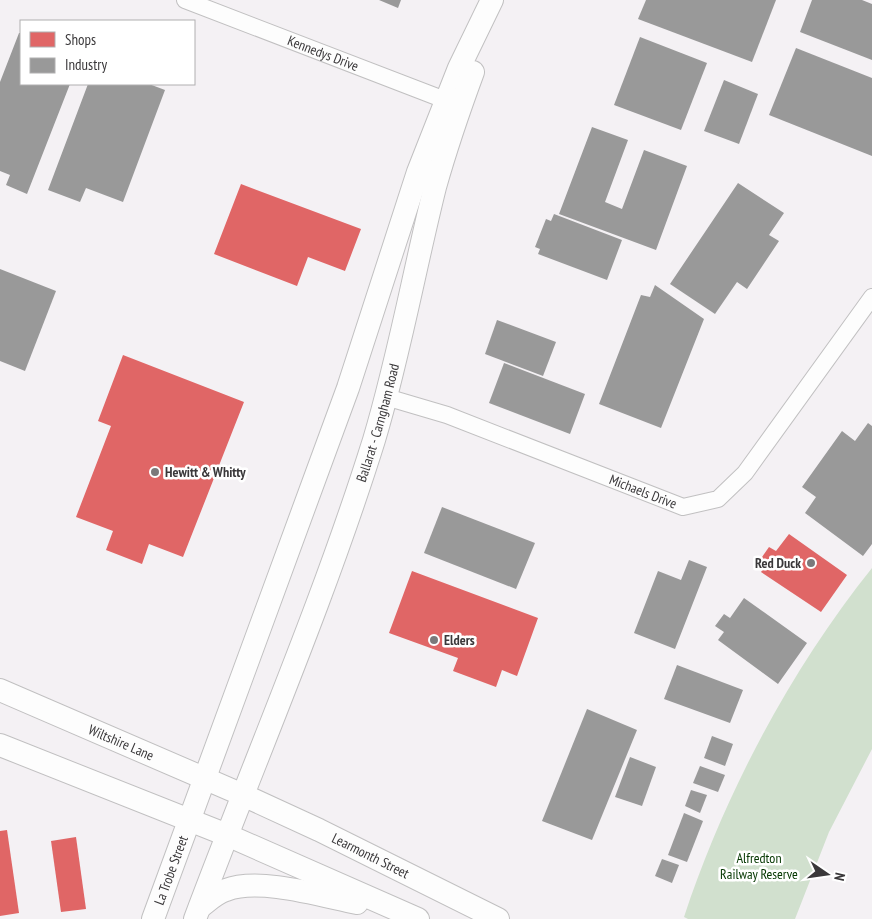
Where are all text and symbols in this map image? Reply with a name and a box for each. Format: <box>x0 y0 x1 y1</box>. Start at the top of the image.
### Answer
legend <box>20 20 195 85</box>
text: Shops <box>65 30 96 49</box>
street label: Kennedys Drive <box>285 31 361 75</box>
text: Industry <box>65 55 107 74</box>
street label: Ballarat - Carngham Road <box>352 362 403 484</box>
place label: Hewitt & Whitty <box>165 463 246 481</box>
marker: Hewitt & Whitty <box>149 466 161 478</box>
street label: Michaels Drive <box>607 470 680 513</box>
place label: Red Duck <box>755 554 801 572</box>
marker: Red Duck <box>805 557 817 569</box>
place label: Elders <box>444 631 475 649</box>
marker: Elders <box>428 634 440 646</box>
street label: Wiltshire Lane <box>86 720 157 764</box>
street label: Learmonth Street <box>329 829 412 882</box>
street label: La Trobe Street <box>150 833 192 907</box>
park label: Alfredton Railway Reserve <box>720 849 798 883</box>
north arrow <box>802 849 852 899</box>
text: N <box>830 871 849 883</box>

